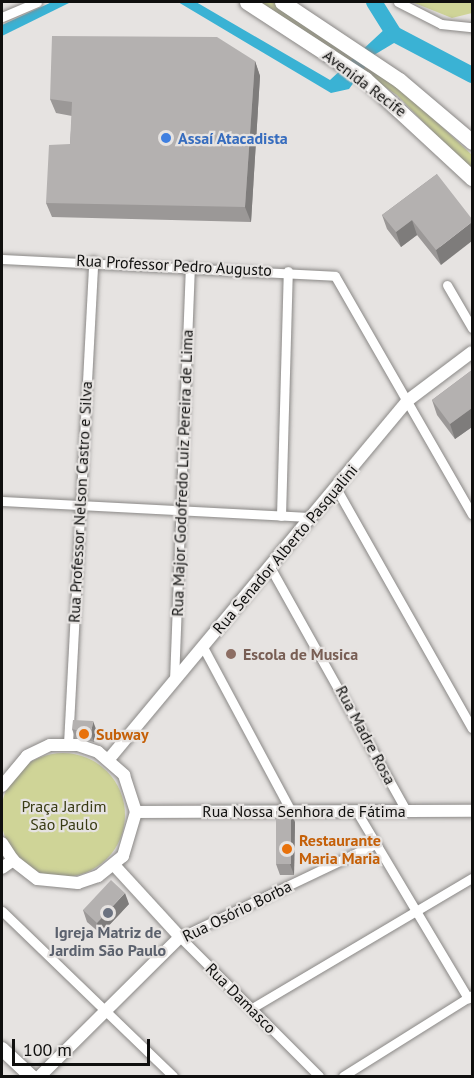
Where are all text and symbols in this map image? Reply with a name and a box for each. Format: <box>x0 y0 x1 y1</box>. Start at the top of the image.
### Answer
street label: Avenida Recife <box>319 45 411 121</box>
place label: Assaí Atacadista <box>178 128 288 148</box>
marker: Assaí Atacadista <box>159 131 173 145</box>
street label: Rua Professor Pedro Augusto <box>75 250 273 280</box>
street label: Rua Major Godofredo Luiz Pereira de Lima <box>167 329 197 617</box>
street label: Rua Professor Nelson Castro e Silva <box>64 381 96 623</box>
street label: Rua Senador Alberto Pasqualini <box>208 460 362 638</box>
place label: Escola de Musica <box>243 644 358 664</box>
marker: Escola de Musica <box>224 647 238 661</box>
street label: Rua Madre Rosa <box>332 682 400 788</box>
place label: Subway <box>96 724 149 744</box>
marker: Subway <box>77 727 91 741</box>
park label: Praça Jardim São Paulo <box>21 796 107 834</box>
street label: Rua Nossa Senhora de Fátima <box>202 801 406 821</box>
place label: Restaurante Maria Maria <box>299 830 381 868</box>
marker: Restaurante Maria Maria <box>280 842 294 856</box>
street label: Rua Osório Borba <box>179 876 295 946</box>
marker: Igreja Matriz de Jardim São Paulo <box>101 906 115 920</box>
place label: Igreja Matriz de Jardim São Paulo <box>50 922 166 960</box>
street label: Rua Damasco <box>202 959 280 1037</box>
scale bar <box>15 1027 153 1065</box>
text: 100 m <box>23 1038 72 1061</box>

